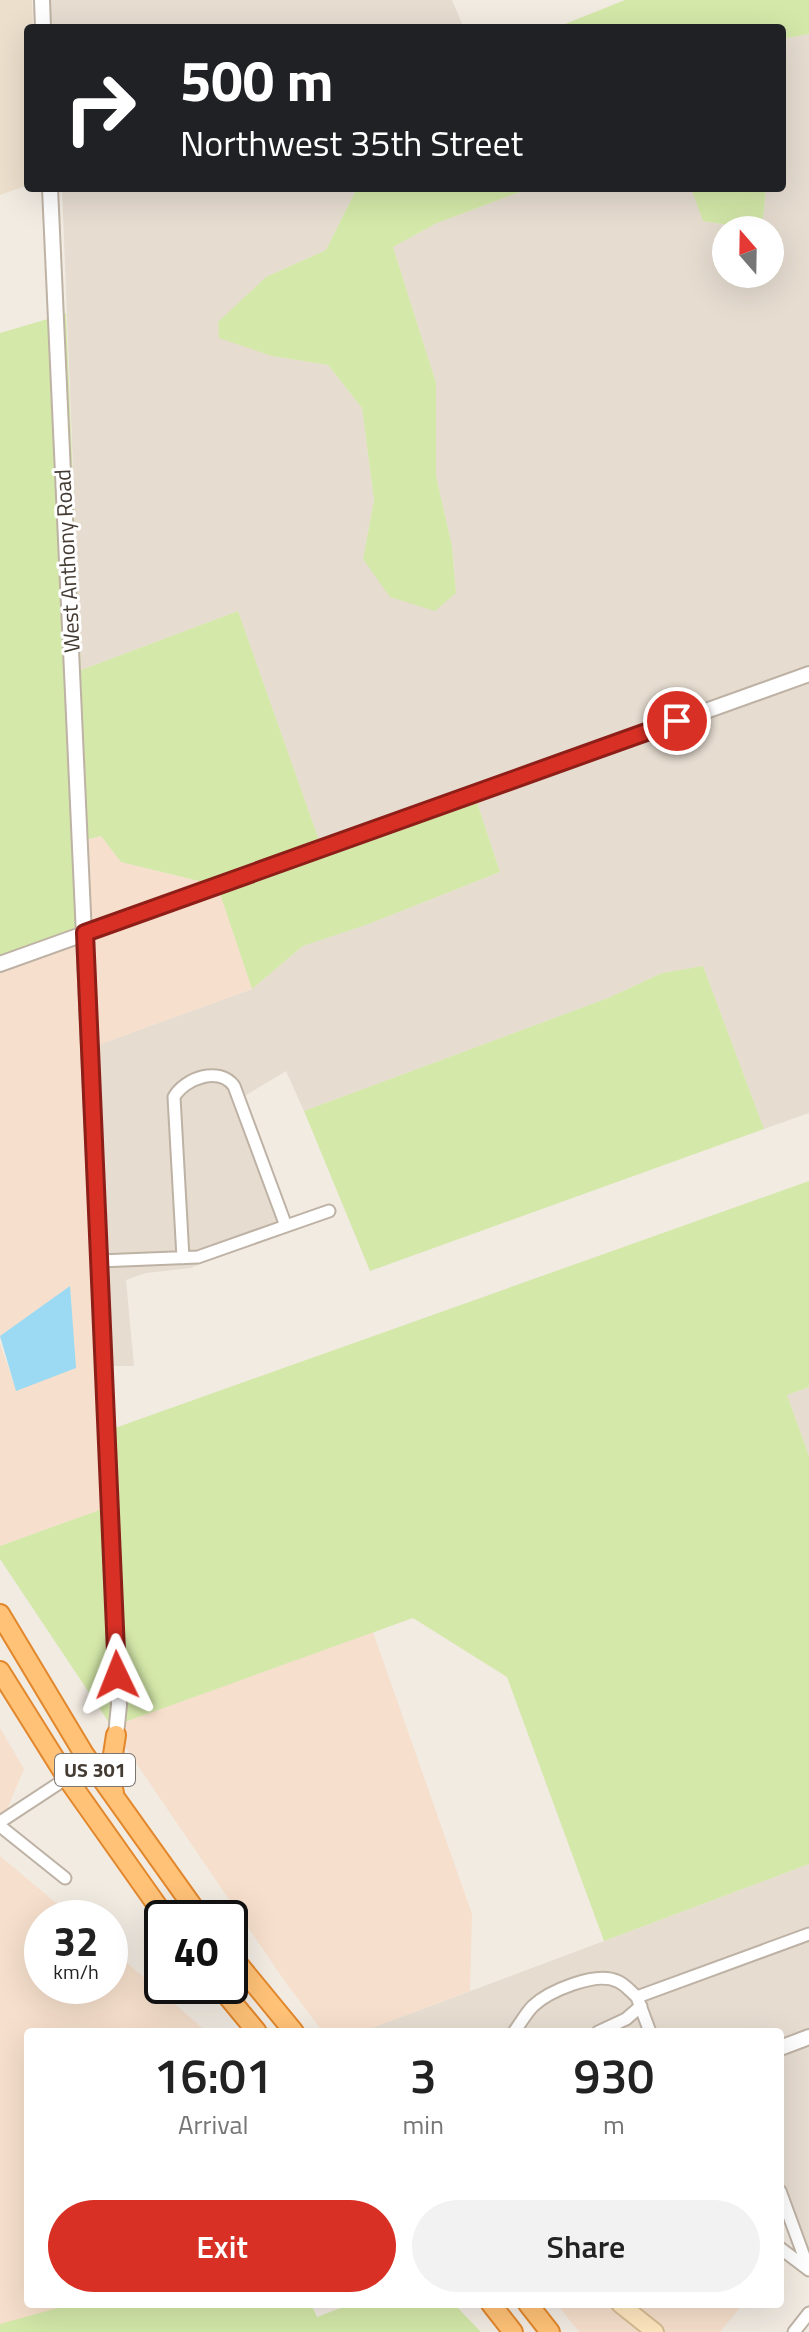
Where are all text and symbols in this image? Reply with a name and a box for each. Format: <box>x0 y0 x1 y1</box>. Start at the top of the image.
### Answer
text: 500 m <box>180 38 333 123</box>
icon: right <box>48 56 152 160</box>
text: Northwest 35th Street <box>180 115 523 170</box>
north arrow <box>712 216 784 288</box>
map controls <box>712 216 784 288</box>
street label: West Anthony Road <box>45 468 89 654</box>
pin <box>643 687 711 755</box>
icon: arrive <box>655 699 699 743</box>
position arrow <box>75 1633 159 1717</box>
road number: US 301 <box>55 1754 135 1786</box>
speed limit sign: 40 <box>144 1900 248 2004</box>
text: 32 <box>54 1911 98 1972</box>
text: km/h <box>53 1956 99 1987</box>
text: 16:01 <box>154 2039 273 2112</box>
text: 3 <box>410 2039 437 2112</box>
text: 930 <box>574 2039 654 2112</box>
text: Arrival <box>178 2105 248 2144</box>
text: min <box>402 2105 444 2144</box>
text: m <box>603 2105 625 2144</box>
button: Exit <box>48 2200 396 2292</box>
button: Share <box>412 2200 760 2292</box>

